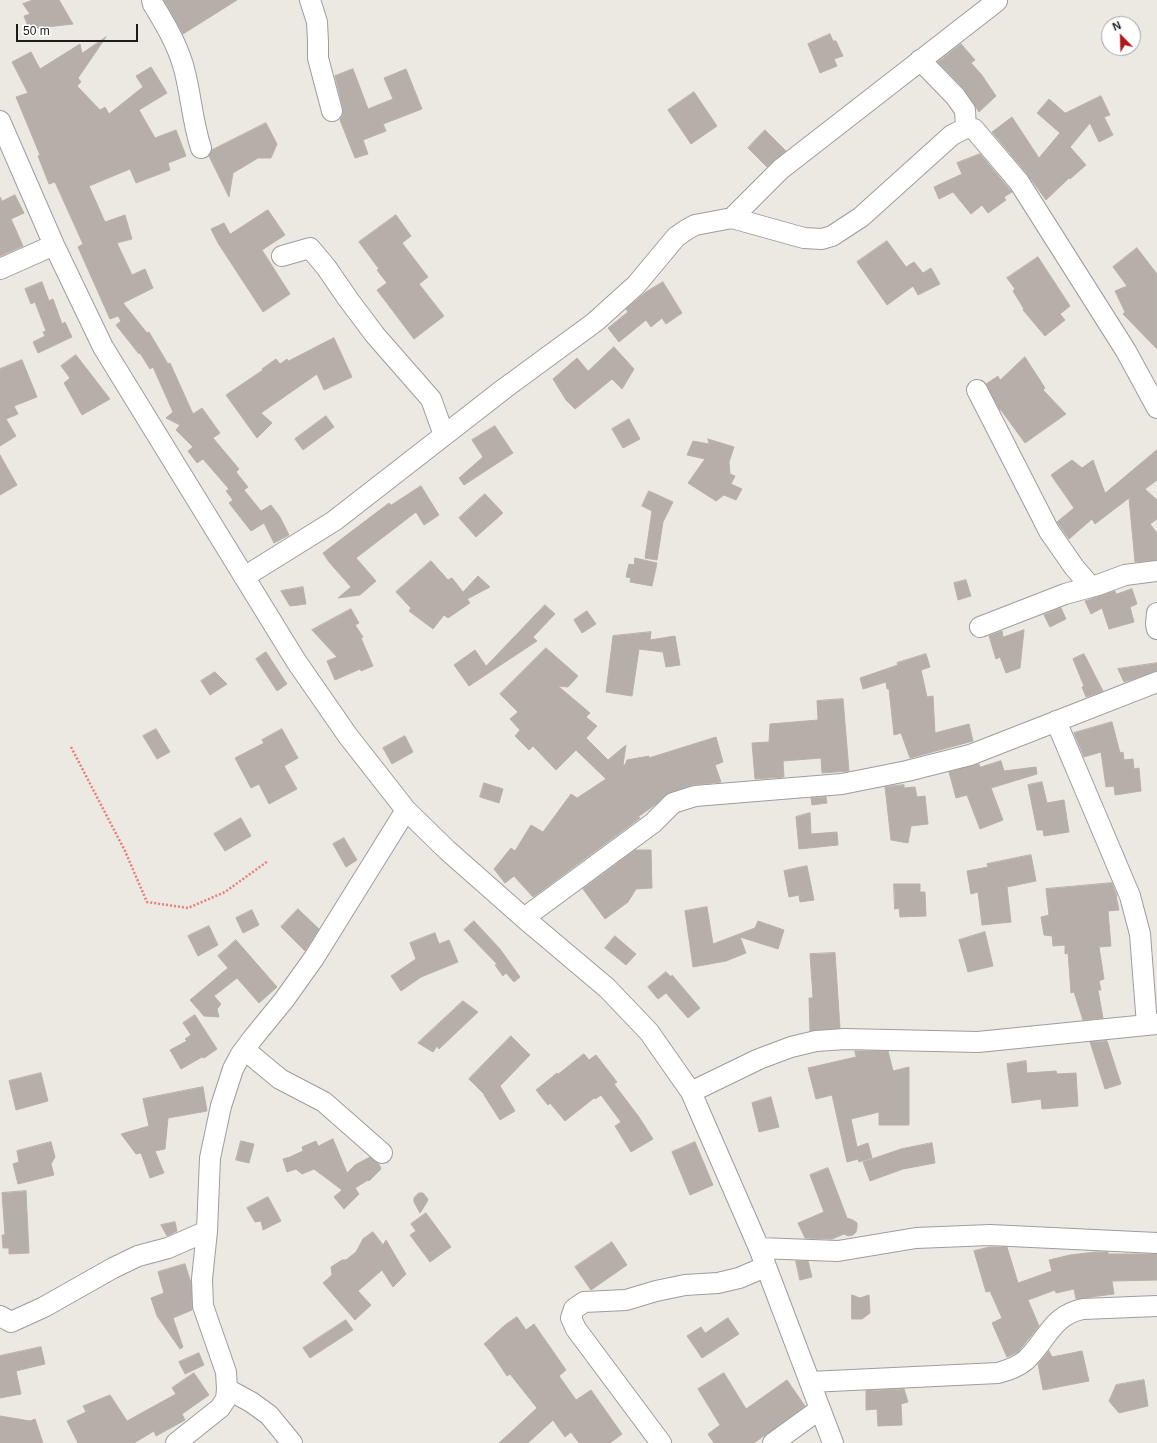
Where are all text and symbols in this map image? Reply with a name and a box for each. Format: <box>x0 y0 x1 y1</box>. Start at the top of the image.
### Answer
scale bar <box>18 16 140 42</box>
north arrow <box>1101 16 1141 56</box>
text: N <box>1111 19 1123 33</box>
text: 50 m <box>23 24 50 38</box>

